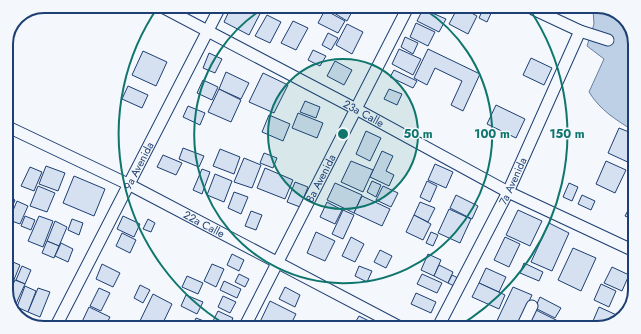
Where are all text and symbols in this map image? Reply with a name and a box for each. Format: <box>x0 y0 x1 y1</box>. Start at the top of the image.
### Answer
street label: 23a Calle <box>340 96 387 131</box>
text: 50 m <box>403 125 433 143</box>
text: 100 m <box>474 125 510 143</box>
text: 150 m <box>549 125 585 143</box>
centre of rings <box>336 127 350 141</box>
street label: 9a Avenida <box>119 139 157 192</box>
street label: 8a Avenida <box>302 151 339 205</box>
street label: 7a Avenida <box>495 155 531 208</box>
street label: 22a Calle <box>181 206 228 242</box>

